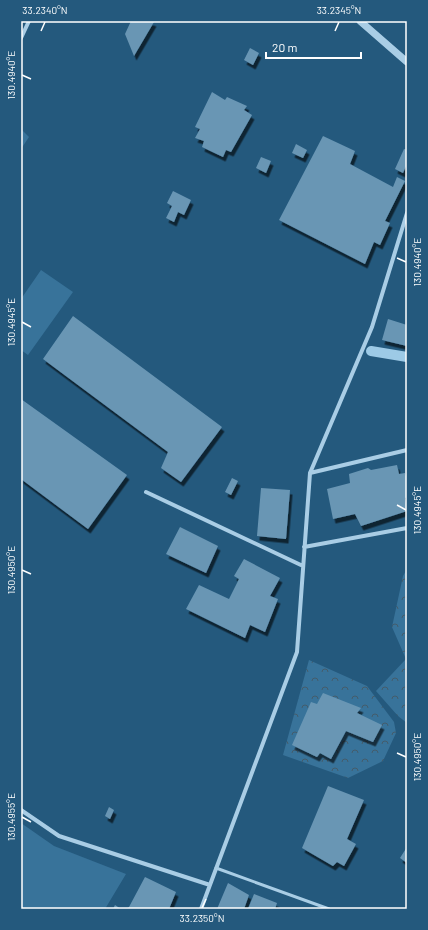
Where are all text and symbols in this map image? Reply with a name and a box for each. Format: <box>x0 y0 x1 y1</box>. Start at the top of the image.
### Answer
text: 33.2340°N <box>22 4 68 16</box>
text: 33.2345°N <box>317 4 361 16</box>
scale bar <box>266 34 361 60</box>
text: 20 m <box>272 40 298 54</box>
text: 130.4940°E <box>5 51 17 99</box>
text: 130.4940°E <box>411 238 423 286</box>
text: 130.4945°E <box>5 298 17 346</box>
text: 130.4945°E <box>411 486 423 534</box>
text: 130.4950°E <box>5 546 17 594</box>
text: 130.4950°E <box>411 733 423 781</box>
text: 130.4955°E <box>5 793 17 841</box>
text: 33.2350°N <box>180 912 224 924</box>

